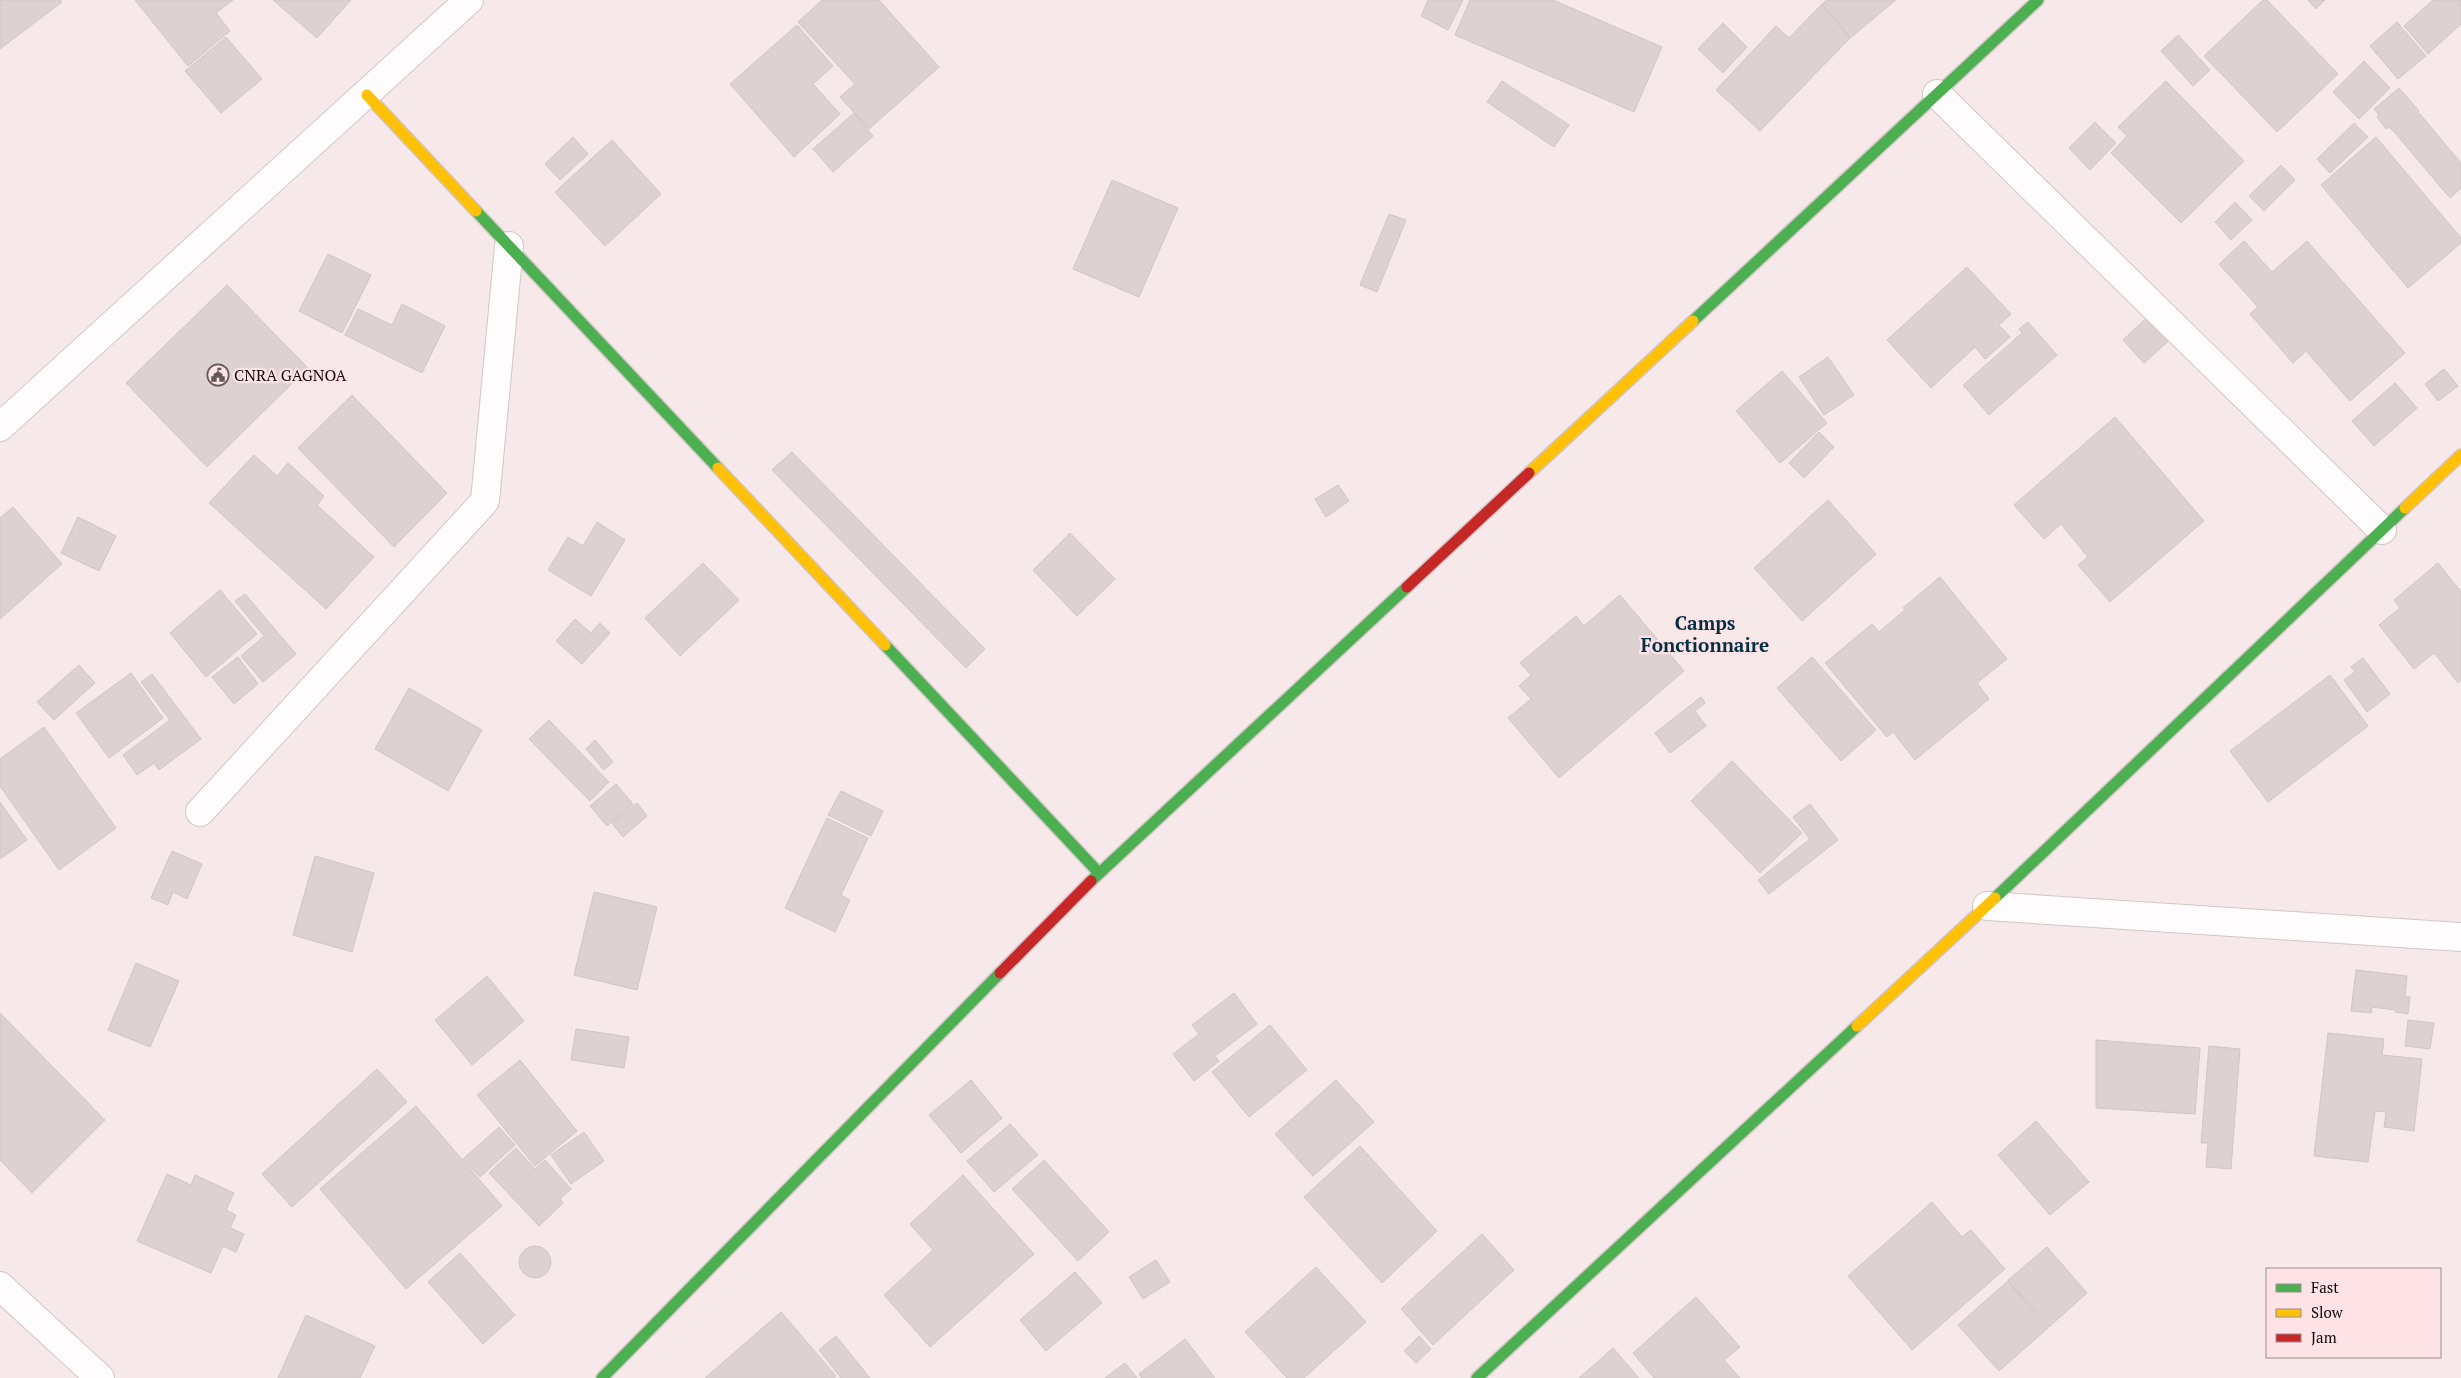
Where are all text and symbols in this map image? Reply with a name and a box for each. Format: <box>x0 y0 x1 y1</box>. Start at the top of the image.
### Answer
public building icon: CNRA GAGNOA <box>206 363 230 387</box>
place label: CNRA GAGNOA <box>234 364 346 386</box>
district label: Camps Fonctionnaire <box>1641 610 1769 657</box>
legend <box>2266 1268 2441 1358</box>
text: Fast <box>2311 1277 2339 1297</box>
text: Slow <box>2311 1302 2344 1322</box>
text: Jam <box>2311 1327 2337 1347</box>

